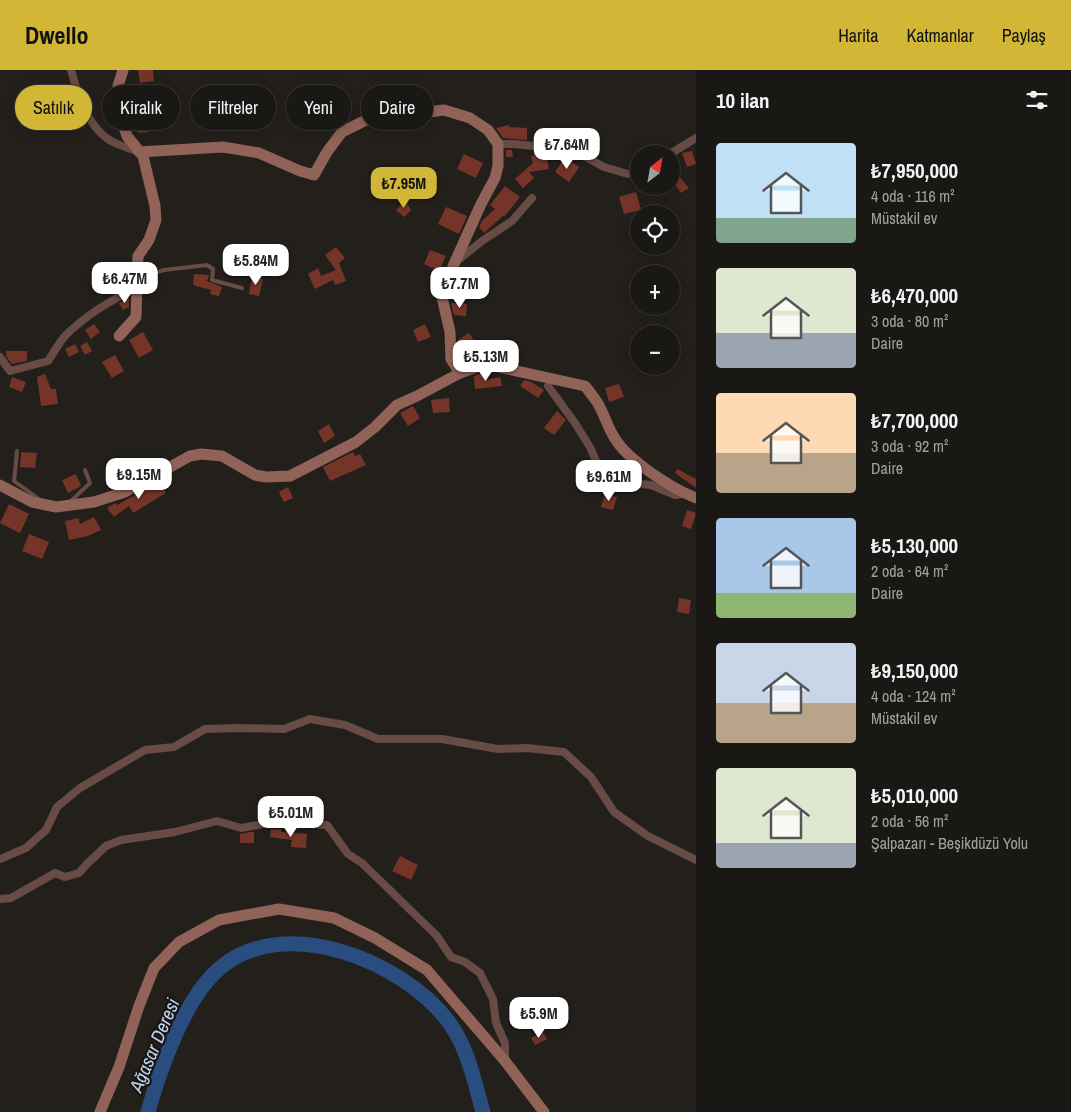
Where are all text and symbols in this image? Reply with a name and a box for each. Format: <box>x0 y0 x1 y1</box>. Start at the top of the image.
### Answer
text: Dwello <box>25 19 88 51</box>
text: Harita <box>838 23 878 48</box>
text: Katmanlar <box>906 23 974 48</box>
text: Paylaş <box>1002 23 1046 48</box>
chip: Satılık <box>15 85 92 130</box>
chip: Kiralık <box>102 85 180 130</box>
chip: Filtreler <box>190 85 276 130</box>
chip: Yeni <box>286 85 351 130</box>
chip: Daire <box>361 85 433 130</box>
text: 10 ilan <box>716 86 770 115</box>
icon: filters <box>1023 86 1051 114</box>
pin: ₺7.64M <box>526 128 608 170</box>
text: ₺7.64M <box>545 133 589 155</box>
north arrow <box>630 145 680 195</box>
map controls <box>630 145 680 375</box>
text: ₺7,950,000 <box>871 156 958 185</box>
icon: home <box>756 163 816 223</box>
pin: ₺7.95M <box>363 166 445 209</box>
text: ₺7.95M <box>382 172 426 194</box>
text: 4 oda · 116 m² <box>871 185 955 207</box>
button: locate <box>630 205 680 255</box>
text: Müstakil ev <box>871 207 937 229</box>
pin: ₺5.84M <box>215 244 297 286</box>
text: ₺5.84M <box>234 249 278 271</box>
pin: ₺6.47M <box>84 262 166 304</box>
button: + <box>630 265 680 315</box>
pin: ₺7.7M <box>425 266 495 309</box>
text: ₺6.47M <box>103 267 147 289</box>
text: ₺7.7M <box>441 272 479 294</box>
text: ₺6,470,000 <box>871 281 958 310</box>
icon: home <box>756 288 816 348</box>
text: 3 oda · 80 m² <box>871 310 948 332</box>
button: − <box>630 325 680 375</box>
text: Daire <box>871 332 903 354</box>
pin: ₺5.13M <box>445 340 527 382</box>
text: ₺5.13M <box>464 345 508 367</box>
text: ₺7,700,000 <box>871 406 958 435</box>
icon: home <box>756 413 816 473</box>
text: 3 oda · 92 m² <box>871 435 948 457</box>
text: Daire <box>871 457 903 479</box>
pin: ₺9.15M <box>98 458 180 500</box>
pin: ₺9.61M <box>568 460 650 502</box>
text: ₺9.15M <box>117 463 161 485</box>
text: ₺9.61M <box>587 465 631 487</box>
text: ₺5,130,000 <box>871 531 958 560</box>
icon: home <box>756 538 816 598</box>
text: 2 oda · 64 m² <box>871 560 948 582</box>
text: Daire <box>871 582 903 604</box>
text: ₺9,150,000 <box>871 656 958 685</box>
icon: home <box>756 663 816 723</box>
text: 4 oda · 124 m² <box>871 685 956 707</box>
text: Müstakil ev <box>871 707 937 729</box>
text: ₺5,010,000 <box>871 781 958 810</box>
icon: home <box>756 788 816 848</box>
pin: ₺5.01M <box>250 796 332 838</box>
text: ₺5.01M <box>269 801 313 823</box>
text: 2 oda · 56 m² <box>871 810 948 832</box>
text: Şalpazarı - Beşikdüzü Yolu <box>871 832 1028 854</box>
water label: Ağasar Deresi <box>122 993 186 1097</box>
pin: ₺5.9M <box>504 996 574 1039</box>
text: ₺5.9M <box>520 1002 558 1024</box>

